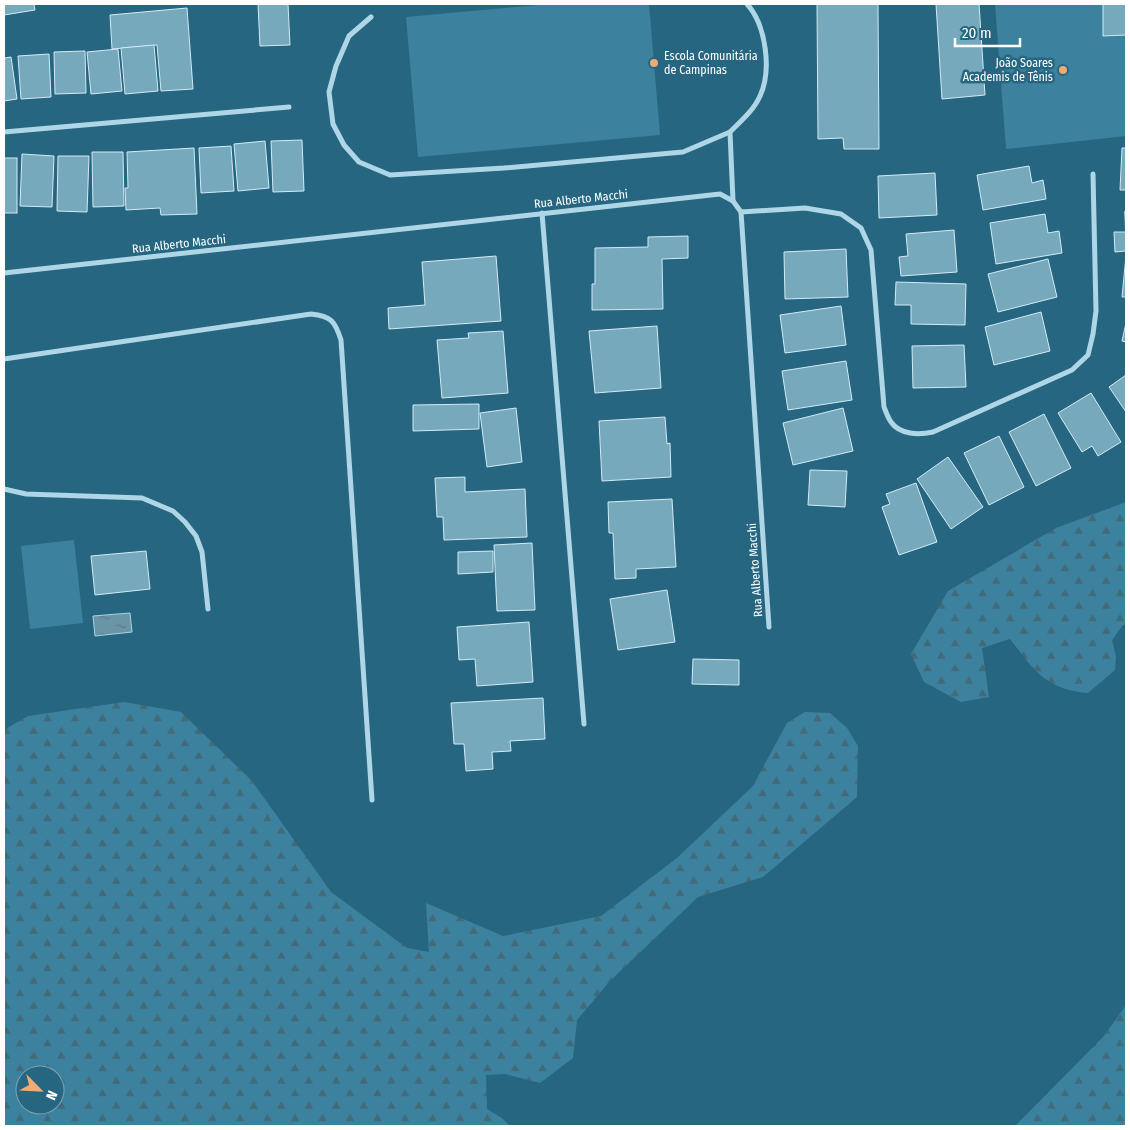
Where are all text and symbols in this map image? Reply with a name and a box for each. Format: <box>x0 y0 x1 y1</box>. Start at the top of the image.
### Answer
scale bar <box>955 15 1020 47</box>
text: 20 m <box>962 24 992 42</box>
place label: Escola Comunitária de Campinas <box>664 49 758 77</box>
place label: João Soares Academis de Tênis <box>963 56 1053 84</box>
marker: Escola Comunitária de Campinas <box>648 57 660 69</box>
marker: João Soares Academis de Tênis <box>1057 64 1069 76</box>
street label: Rua Alberto Macchi <box>533 187 629 211</box>
street label: Rua Alberto Macchi <box>131 232 227 256</box>
street label: Rua Alberto Macchi <box>745 523 765 617</box>
north arrow <box>15 1065 65 1115</box>
text: N <box>42 1088 61 1102</box>

